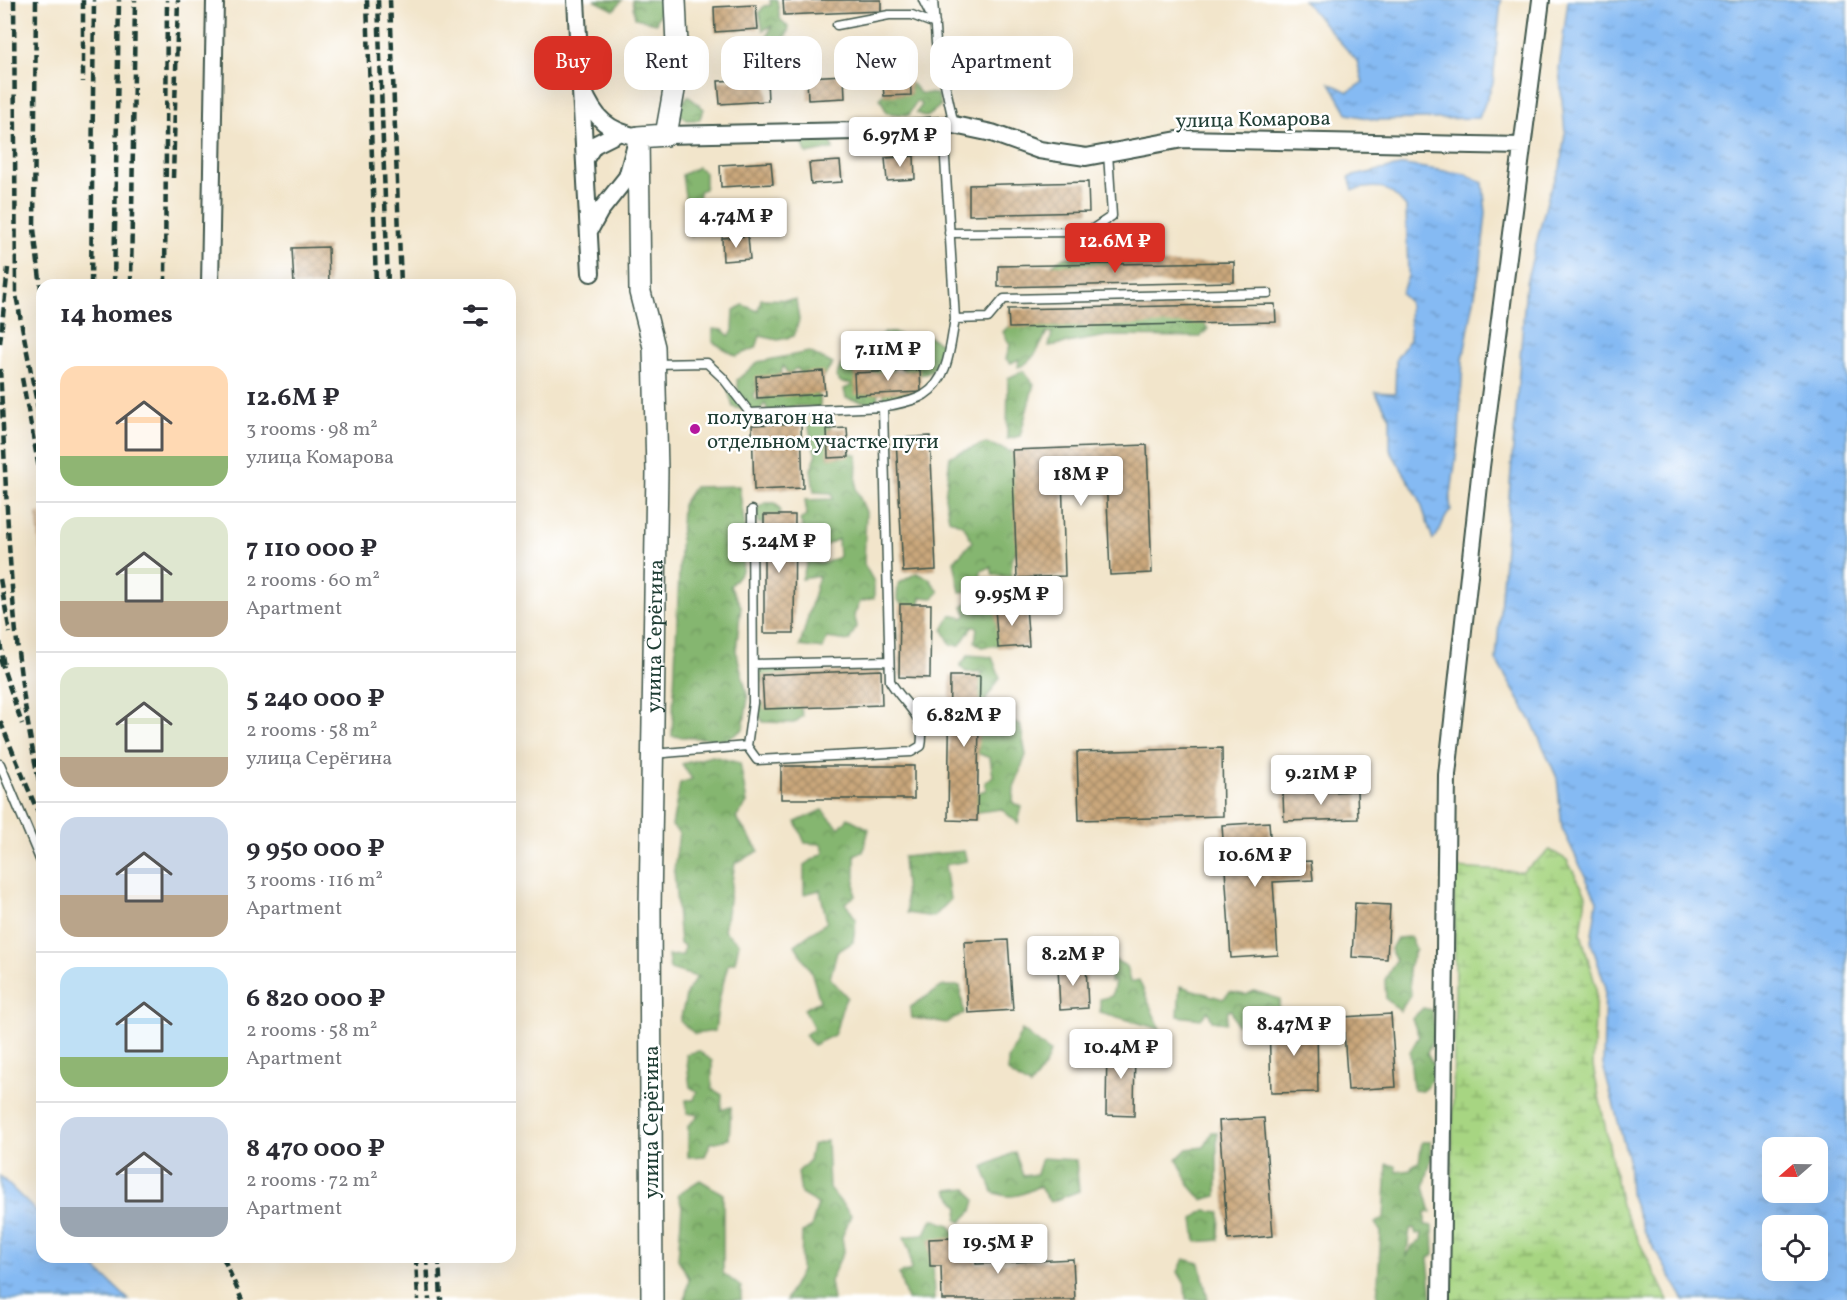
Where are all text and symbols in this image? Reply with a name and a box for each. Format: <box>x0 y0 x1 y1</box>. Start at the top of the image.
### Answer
chip: Buy <box>534 36 612 90</box>
chip: Rent <box>624 36 709 90</box>
chip: Filters <box>721 36 822 90</box>
chip: New <box>834 36 918 90</box>
chip: Apartment <box>930 36 1073 90</box>
street label: улица Комарова <box>1175 105 1331 136</box>
pin: 6.97M ₽ <box>845 117 955 168</box>
text: 6.97M ₽ <box>863 122 937 150</box>
pin: 4.74M ₽ <box>681 198 791 249</box>
text: 4.74M ₽ <box>699 203 773 231</box>
pin: 12.6M ₽ <box>1060 223 1170 274</box>
text: 12.6M ₽ <box>1079 228 1151 256</box>
text: 14 homes <box>60 297 173 333</box>
icon: filters <box>459 299 492 332</box>
pin: 7.11M ₽ <box>833 331 943 382</box>
text: 7.11M ₽ <box>855 336 921 364</box>
text: 12.6M ₽ <box>246 380 340 416</box>
icon: home <box>108 390 180 462</box>
place label: полувагон на отдельном участке пути <box>707 404 939 457</box>
text: 3 rooms · 98 m² <box>246 416 378 444</box>
marker: полувагон на отдельном участке пути <box>688 422 702 436</box>
text: улица Комарова <box>246 444 394 472</box>
pin: 18M ₽ <box>1039 456 1123 507</box>
text: 18M ₽ <box>1053 461 1109 489</box>
pin: 5.24M ₽ <box>724 523 834 574</box>
text: 5.24M ₽ <box>742 528 816 556</box>
text: 7 110 000 ₽ <box>246 531 377 567</box>
icon: home <box>108 541 180 613</box>
street label: улица Серёгина <box>640 559 672 713</box>
text: 2 rooms · 60 m² <box>246 567 380 595</box>
pin: 9.95M ₽ <box>957 576 1067 627</box>
text: 9.95M ₽ <box>975 581 1049 609</box>
text: Apartment <box>246 595 342 623</box>
text: 5 240 000 ₽ <box>246 681 385 717</box>
icon: home <box>108 691 180 763</box>
pin: 6.82M ₽ <box>909 697 1019 748</box>
text: 6.82M ₽ <box>927 702 1001 730</box>
text: 2 rooms · 58 m² <box>246 717 377 745</box>
text: улица Серёгина <box>246 745 392 773</box>
pin: 9.21M ₽ <box>1266 755 1376 806</box>
text: 9.21M ₽ <box>1285 760 1357 788</box>
text: 9 950 000 ₽ <box>246 831 385 867</box>
pin: 10.6M ₽ <box>1200 837 1310 888</box>
icon: home <box>108 841 180 913</box>
text: 10.6M ₽ <box>1218 842 1292 870</box>
text: 3 rooms · 116 m² <box>246 867 383 895</box>
text: Apartment <box>246 895 342 923</box>
pin: 8.2M ₽ <box>1024 936 1122 987</box>
text: 8.2M ₽ <box>1041 941 1105 969</box>
text: 6 820 000 ₽ <box>246 981 386 1017</box>
icon: home <box>108 991 180 1063</box>
pin: 8.47M ₽ <box>1239 1006 1349 1057</box>
text: 8.47M ₽ <box>1257 1011 1331 1039</box>
text: 2 rooms · 58 m² <box>246 1017 377 1045</box>
pin: 10.4M ₽ <box>1066 1029 1176 1080</box>
text: 10.4M ₽ <box>1083 1034 1159 1062</box>
text: Apartment <box>246 1045 342 1073</box>
street label: улица Серёгина <box>638 1045 667 1199</box>
text: 8 470 000 ₽ <box>246 1131 385 1167</box>
north arrow <box>1762 1137 1828 1203</box>
map controls <box>1762 1137 1828 1281</box>
icon: home <box>108 1141 180 1213</box>
text: 2 rooms · 72 m² <box>246 1167 378 1195</box>
text: Apartment <box>246 1195 342 1223</box>
button: locate <box>1762 1215 1828 1281</box>
pin: 19.5M ₽ <box>943 1224 1053 1275</box>
text: 19.5M ₽ <box>962 1229 1034 1257</box>

